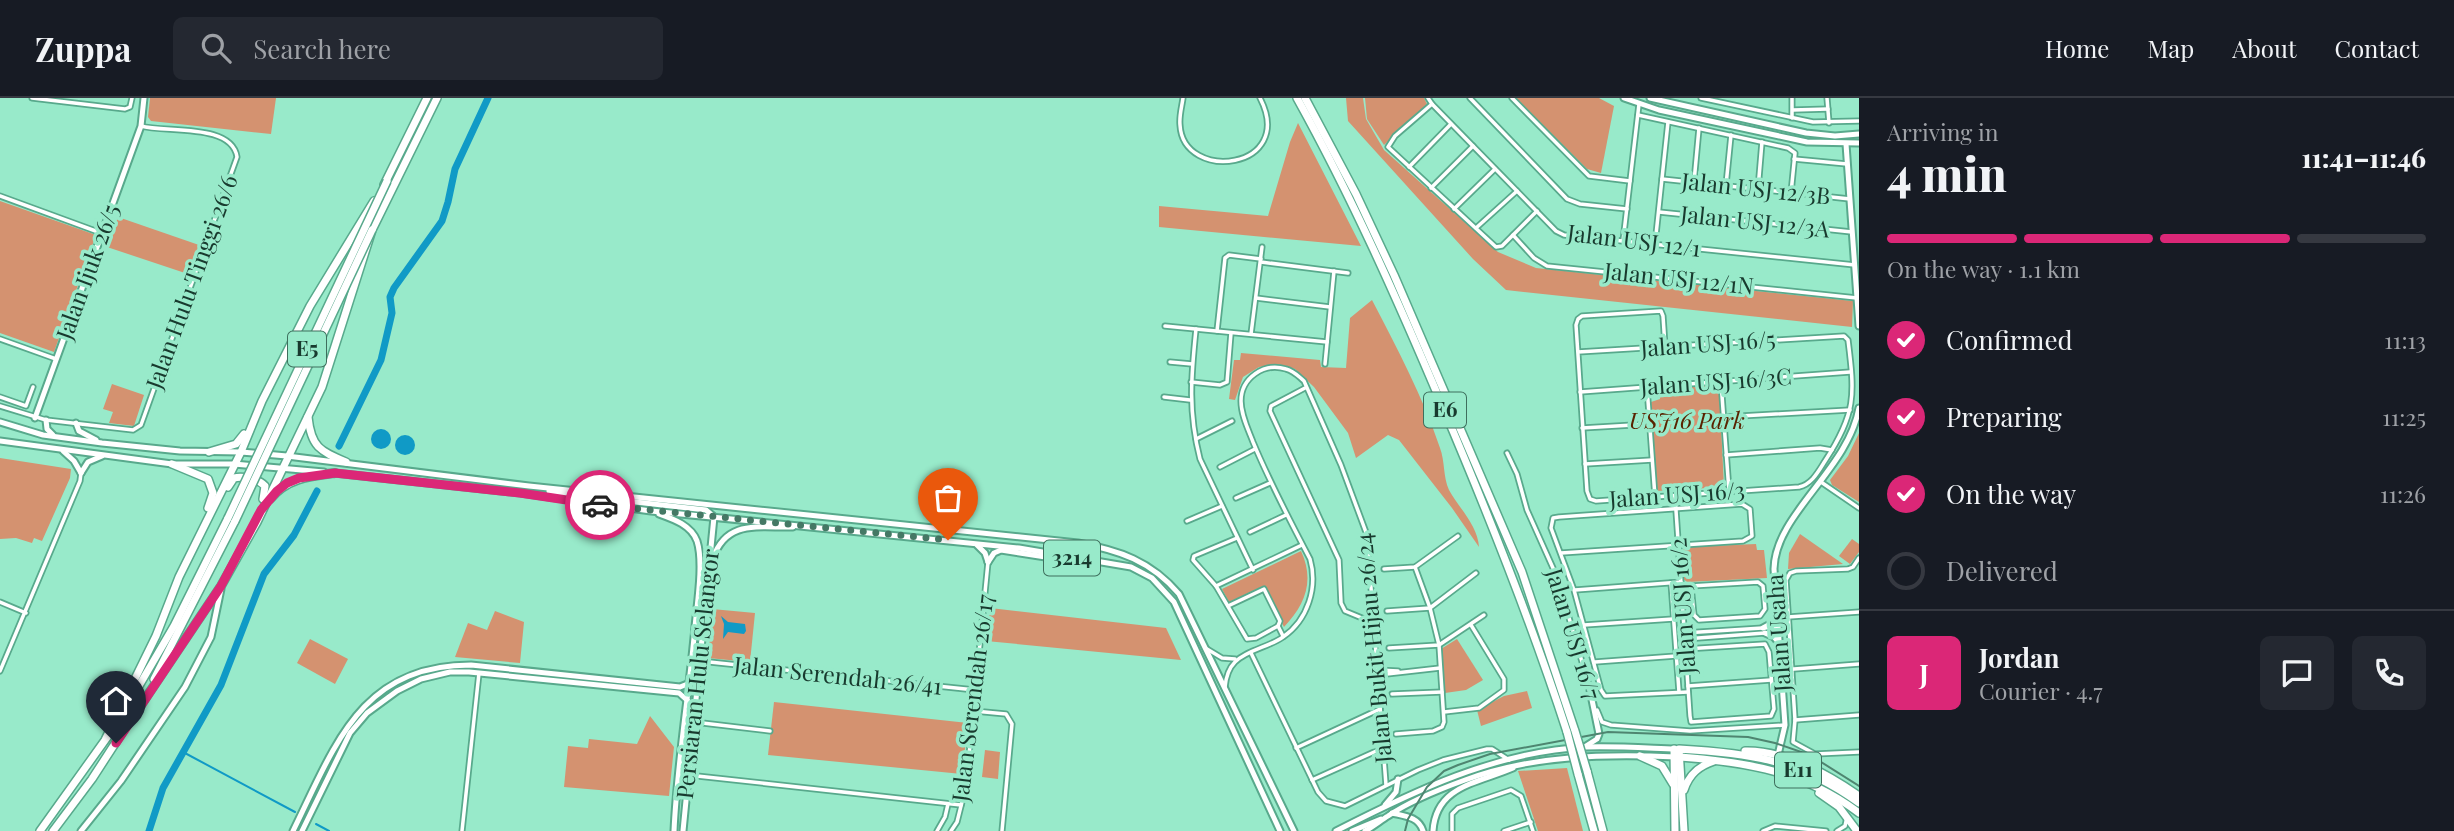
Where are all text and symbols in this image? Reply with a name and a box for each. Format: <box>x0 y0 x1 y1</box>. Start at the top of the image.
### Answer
search box <box>173 17 663 80</box>
text: Zuppa <box>35 26 131 70</box>
icon: search <box>197 29 235 67</box>
text: Search here <box>253 31 391 66</box>
text: Home <box>2045 32 2109 64</box>
text: Map <box>2147 32 2194 64</box>
text: About <box>2232 32 2296 64</box>
text: Contact <box>2334 32 2419 64</box>
text: Arriving in <box>1887 116 1999 147</box>
text: 11:41–11:46 <box>2301 140 2426 175</box>
text: 4 min <box>1887 142 2007 204</box>
street label: Jalan USJ 12/3B <box>1679 164 1832 211</box>
street label: Jalan Hulu Tinggi 26/6 <box>137 170 244 394</box>
street label: Jalan USJ 12/3A <box>1678 197 1832 244</box>
street label: Jalan Ijuk 26/5 <box>47 200 125 344</box>
street label: Jalan USJ 12/1 <box>1565 216 1703 263</box>
text: On the way · 1.1 km <box>1887 253 2080 284</box>
street label: Jalan USJ 12/1N <box>1602 254 1755 301</box>
icon: check <box>1887 321 1925 359</box>
street label: Jalan USJ 16/5 <box>1638 322 1776 363</box>
text: Confirmed <box>1946 322 2073 357</box>
text: 11:13 <box>2384 324 2426 355</box>
road number: E5 <box>288 331 326 366</box>
street label: Jalan USJ 16/3C <box>1638 360 1793 401</box>
road number: E6 <box>1424 392 1466 428</box>
icon: check <box>1887 398 1925 436</box>
text: Preparing <box>1946 399 2062 434</box>
text: 11:25 <box>2382 401 2426 432</box>
park label: USJ16 Park <box>1629 404 1745 435</box>
pin <box>918 468 978 540</box>
courier <box>565 470 635 540</box>
street label: Jalan USJ 16/3 <box>1607 473 1746 514</box>
icon: check <box>1887 475 1925 513</box>
text: On the way <box>1946 476 2076 511</box>
text: 11:26 <box>2380 478 2426 509</box>
icon: bag <box>929 479 967 517</box>
icon: car <box>581 486 619 524</box>
street label: Jalan Bukit Hijau 26/24 <box>1347 532 1398 765</box>
street label: Jalan USJ 16/2 <box>1661 537 1702 676</box>
road number: 3214 <box>1044 540 1100 575</box>
street label: Persiaran Hulu Selangor <box>668 547 725 800</box>
text: Delivered <box>1946 553 2058 588</box>
street label: Jalan USJ 16/7 <box>1540 563 1609 704</box>
street label: Jalan Usaha <box>1758 573 1797 694</box>
street label: Jalan Serendah 26/17 <box>943 592 1000 804</box>
button: chat <box>2260 636 2334 710</box>
button: phone <box>2352 636 2426 710</box>
text: Jordan <box>1979 640 2059 675</box>
street label: Jalan Serendah 26/41 <box>732 648 944 701</box>
text: J <box>1919 656 1929 691</box>
pin <box>86 671 146 743</box>
text: Courier · 4.7 <box>1979 675 2103 706</box>
icon: home <box>97 682 135 720</box>
road number: E11 <box>1775 752 1821 788</box>

